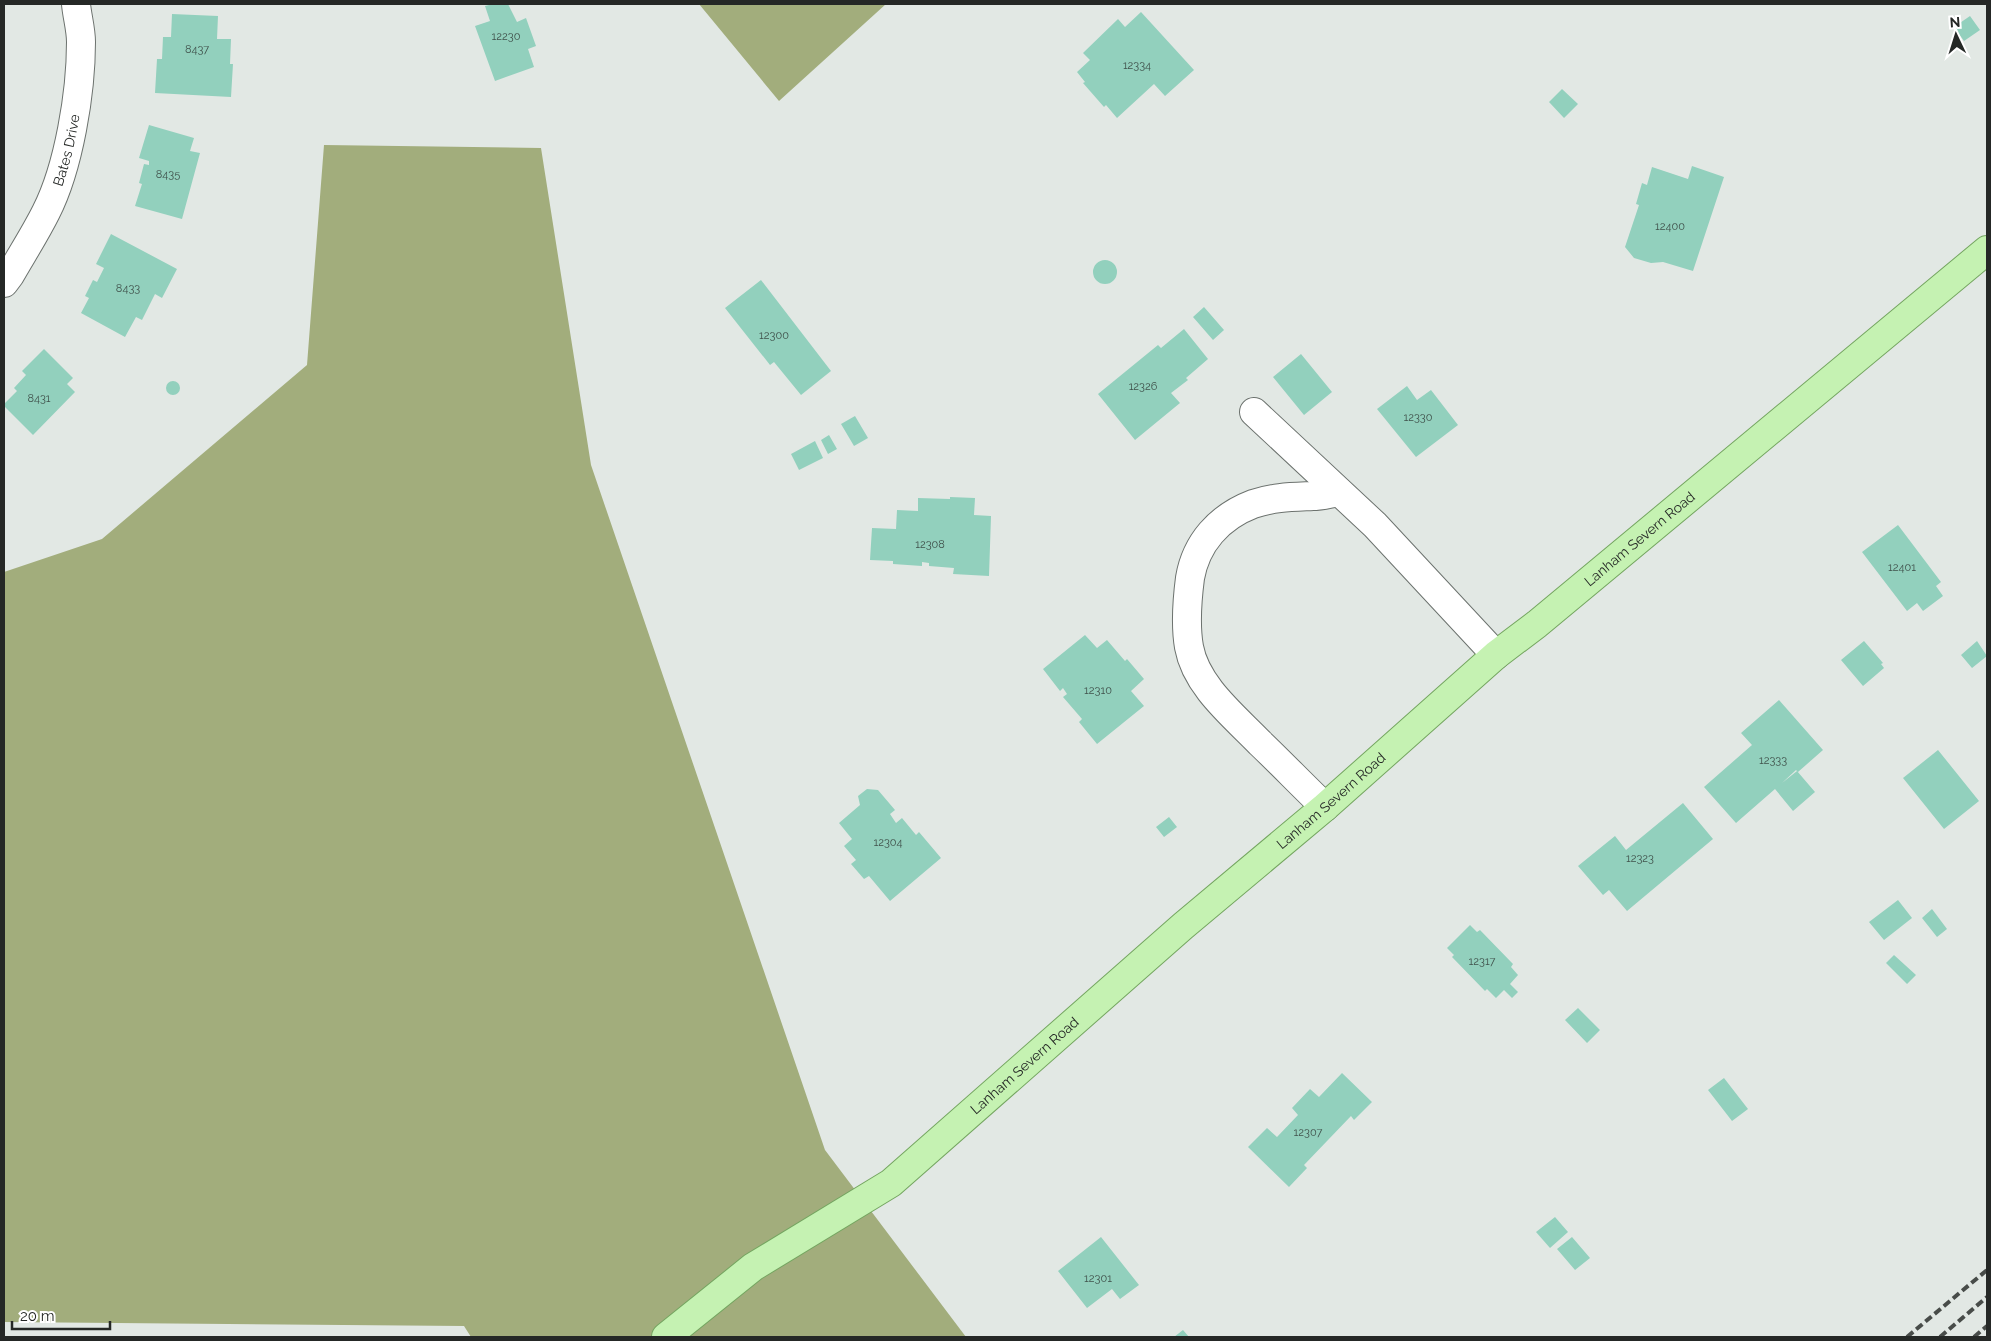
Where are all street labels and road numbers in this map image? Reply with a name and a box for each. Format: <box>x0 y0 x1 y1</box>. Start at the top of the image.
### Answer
street label: Bates Drive <box>50 113 83 188</box>
street label: Lanham Severn Road <box>1581 488 1698 589</box>
street label: Lanham Severn Road <box>1273 749 1388 852</box>
street label: Lanham Severn Road <box>967 1014 1082 1117</box>

